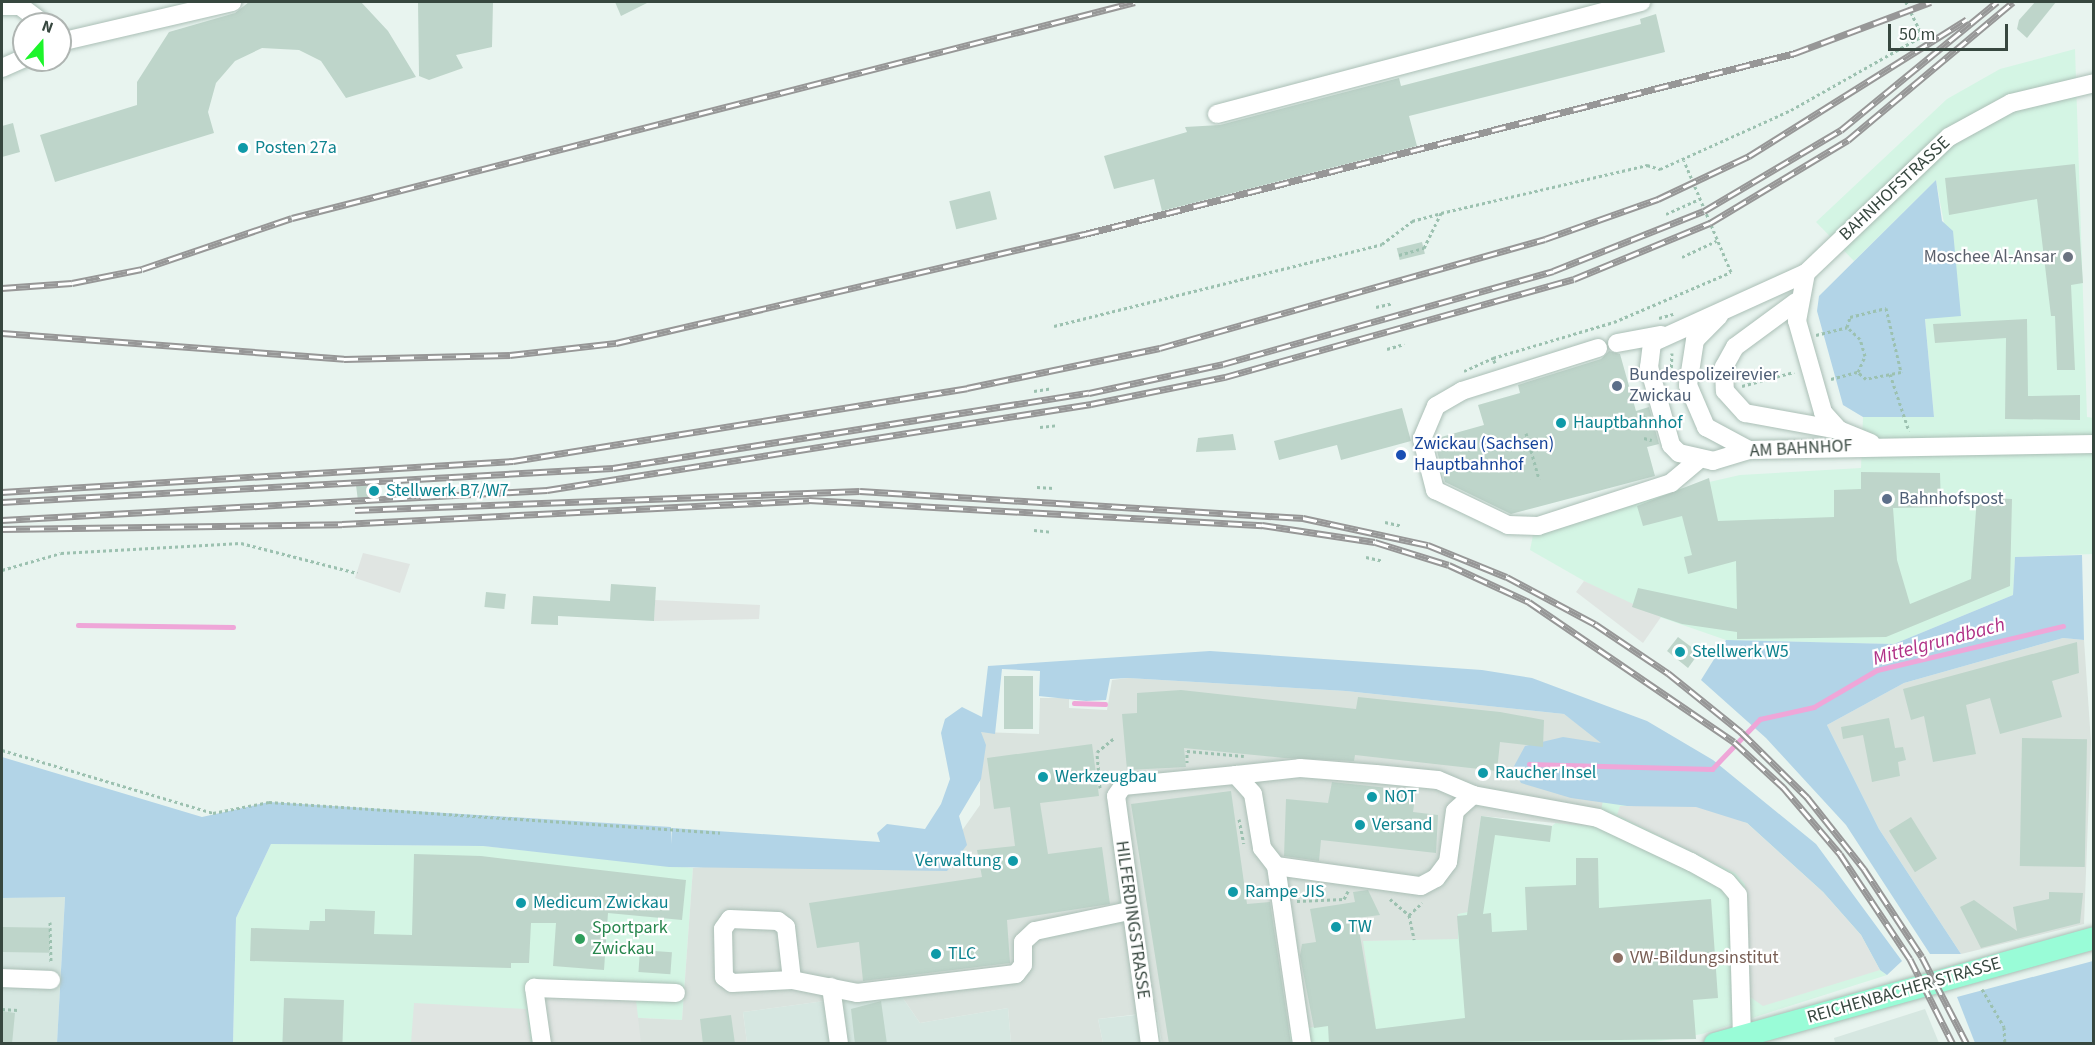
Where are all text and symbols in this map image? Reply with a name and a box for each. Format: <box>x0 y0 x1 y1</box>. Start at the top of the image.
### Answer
north arrow <box>12 12 72 72</box>
scale bar <box>1891 12 2011 50</box>
text: N <box>39 15 56 39</box>
text: 50 m <box>1899 22 1935 47</box>
street label: BAHNHOFSTRASSE <box>1835 132 1955 246</box>
place label: Posten 27a <box>255 137 337 159</box>
marker: Posten 27a <box>236 141 250 155</box>
place label: Moschee Al-Ansar <box>1924 246 2056 268</box>
marker: Moschee Al-Ansar <box>2061 250 2075 264</box>
place label: Bundespolizeirevier Zwickau <box>1629 365 1778 407</box>
marker: Bundespolizeirevier Zwickau <box>1610 379 1624 393</box>
place label: Hauptbahnhof <box>1573 412 1683 434</box>
marker: Hauptbahnhof <box>1554 416 1568 430</box>
place label: Zwickau (Sachsen) Hauptbahnhof <box>1414 434 1554 476</box>
street label: AM BAHNHOF <box>1749 436 1853 462</box>
marker: Zwickau (Sachsen) Hauptbahnhof <box>1392 446 1410 464</box>
place label: Stellwerk B7/W7 <box>386 480 509 502</box>
marker: Stellwerk B7/W7 <box>367 484 381 498</box>
place label: Bahnhofspost <box>1899 488 2004 510</box>
marker: Bahnhofspost <box>1880 492 1894 506</box>
water label: Mittelgrundbach <box>1870 613 2008 671</box>
place label: Stellwerk W5 <box>1692 641 1789 663</box>
marker: Stellwerk W5 <box>1673 645 1687 659</box>
place label: Raucher Insel <box>1495 762 1596 784</box>
place label: Werkzeugbau <box>1055 766 1157 788</box>
marker: Raucher Insel <box>1476 766 1490 780</box>
marker: Werkzeugbau <box>1036 770 1050 784</box>
place label: NOT <box>1384 786 1417 808</box>
marker: NOT <box>1365 790 1379 804</box>
place label: Versand <box>1372 814 1433 836</box>
marker: Versand <box>1353 818 1367 832</box>
street label: HILFERDINGSTRASSE <box>1110 839 1154 1001</box>
place label: Verwaltung <box>915 850 1001 872</box>
marker: Verwaltung <box>1006 854 1020 868</box>
place label: Rampe JIS <box>1245 881 1325 903</box>
marker: Rampe JIS <box>1226 885 1240 899</box>
place label: Medicum Zwickau <box>533 892 669 914</box>
marker: Medicum Zwickau <box>514 896 528 910</box>
place label: TW <box>1348 916 1372 938</box>
place label: Sportpark Zwickau <box>592 918 668 960</box>
marker: TW <box>1329 920 1343 934</box>
marker: Sportpark Zwickau <box>573 932 587 946</box>
place label: TLC <box>948 943 976 965</box>
marker: TLC <box>929 947 943 961</box>
place label: VW-Bildungsinstitut <box>1630 947 1779 969</box>
marker: VW-Bildungsinstitut <box>1611 951 1625 965</box>
street label: REICHENBACHER STRASSE <box>1805 953 2003 1029</box>

